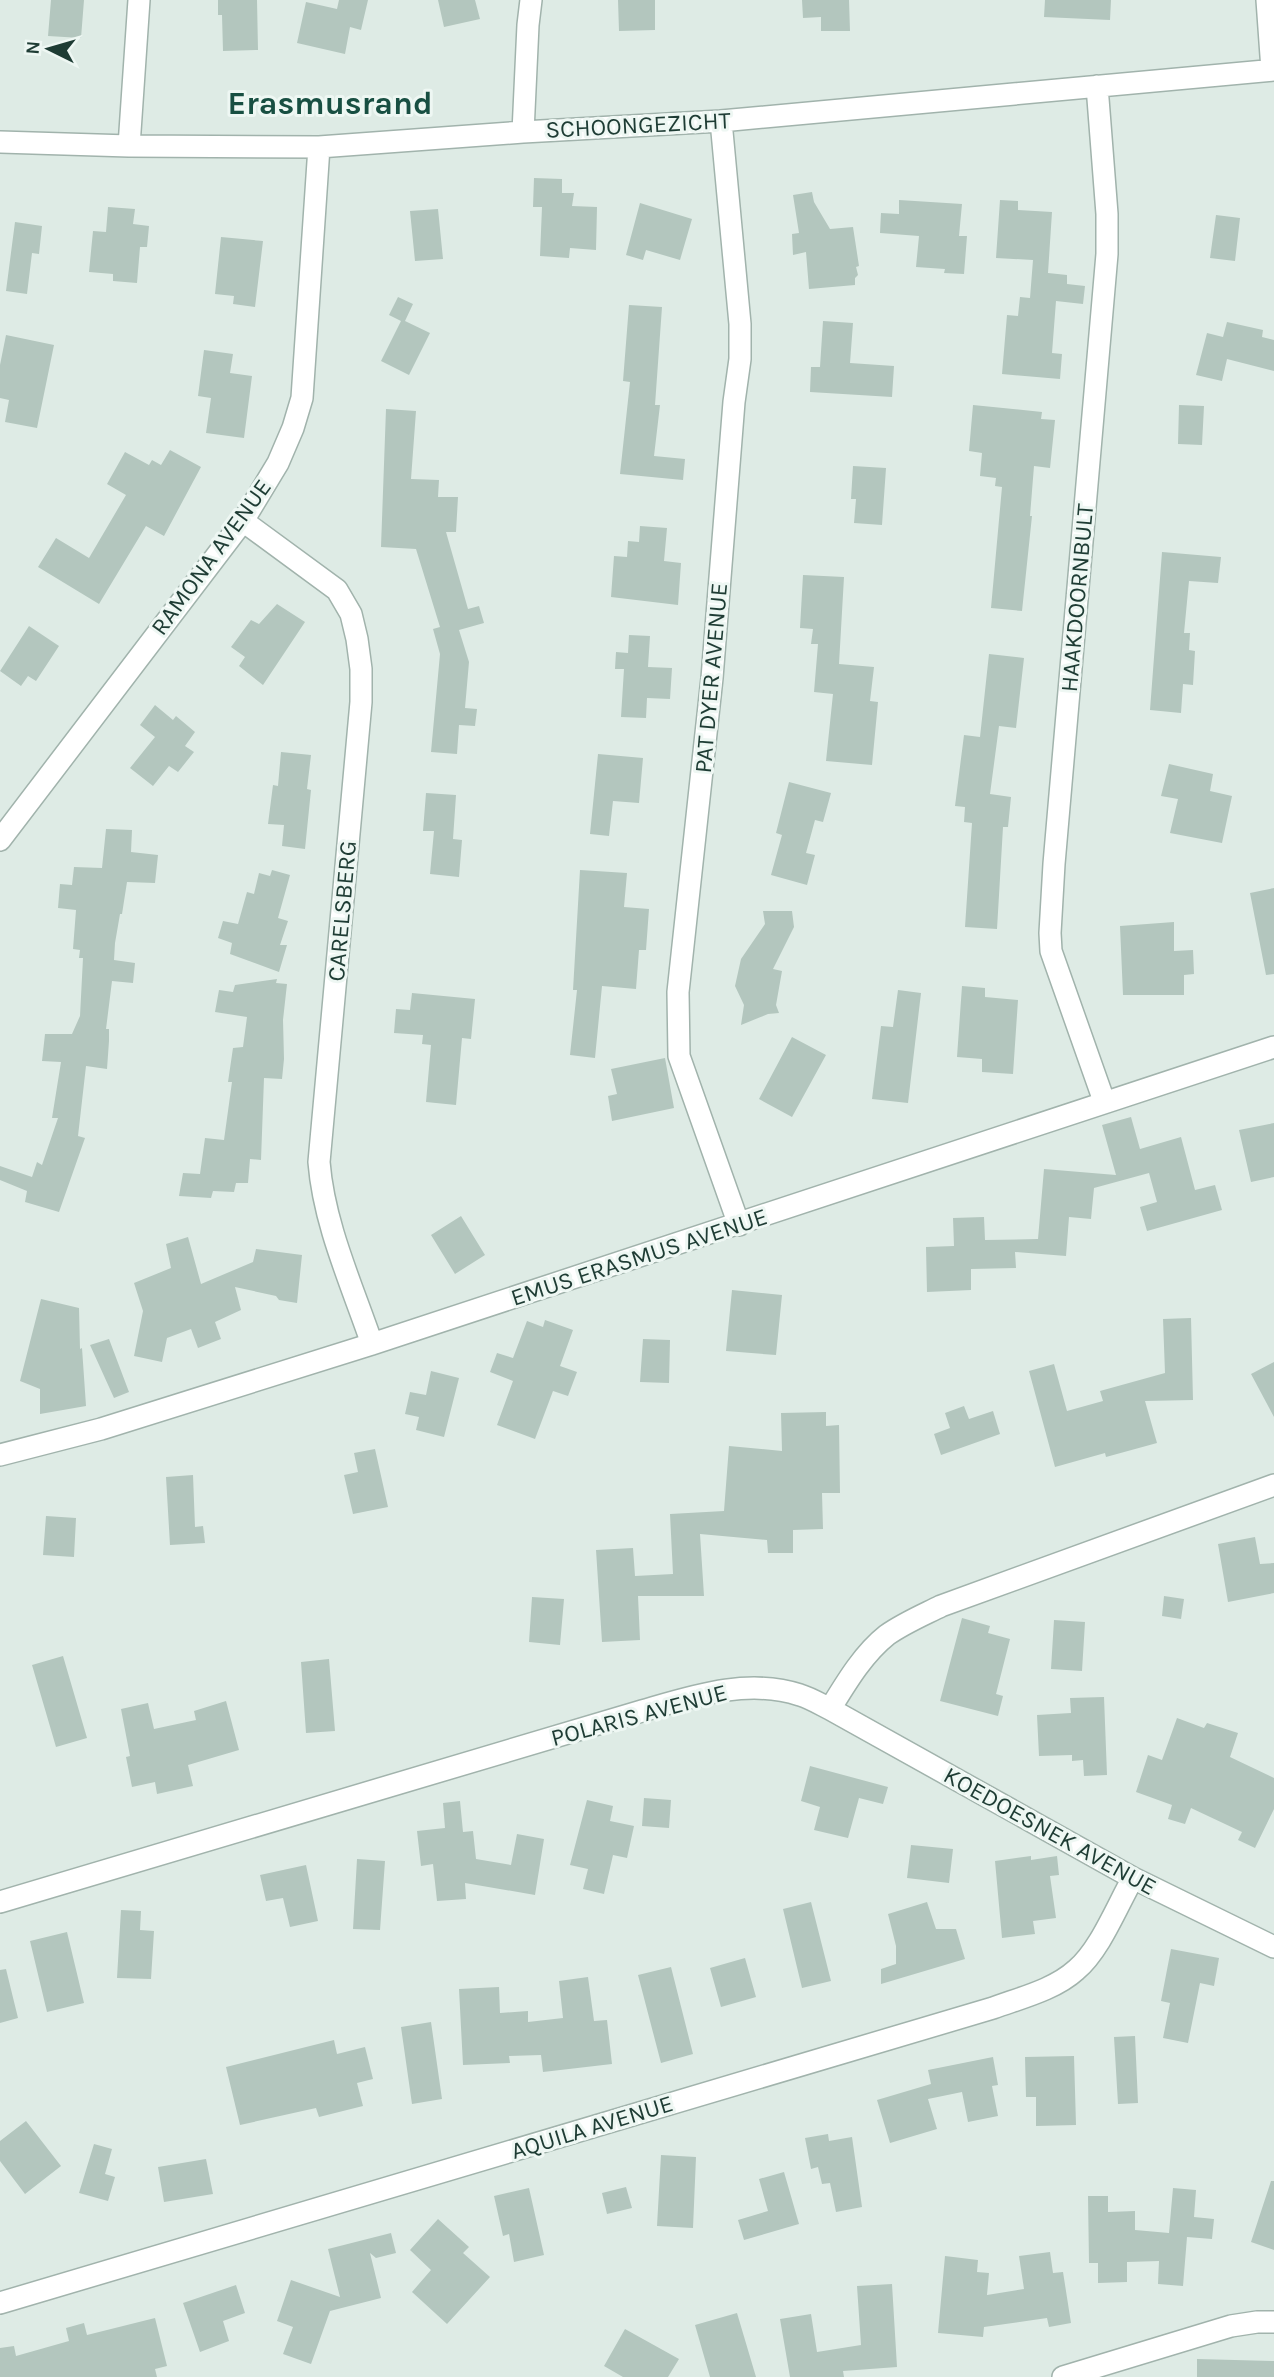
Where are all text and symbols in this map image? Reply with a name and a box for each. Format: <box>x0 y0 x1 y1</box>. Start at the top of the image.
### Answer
north arrow <box>14 14 84 84</box>
text: N <box>22 40 45 55</box>
district label: Erasmusrand <box>227 85 433 122</box>
street label: SCHOONGEZICHT <box>545 106 731 144</box>
street label: RAMONA AVENUE <box>145 474 277 640</box>
street label: HAAKDOORNBULT <box>1055 503 1099 693</box>
street label: PAT DYER AVENUE <box>689 582 733 774</box>
street label: CARELSBERG <box>322 840 362 982</box>
street label: EMUS ERASMUS AVENUE <box>507 1202 771 1312</box>
street label: POLARIS AVENUE <box>548 1678 730 1752</box>
street label: KOEDOESNEK AVENUE <box>939 1761 1161 1901</box>
street label: AQUILA AVENUE <box>507 2089 677 2165</box>

